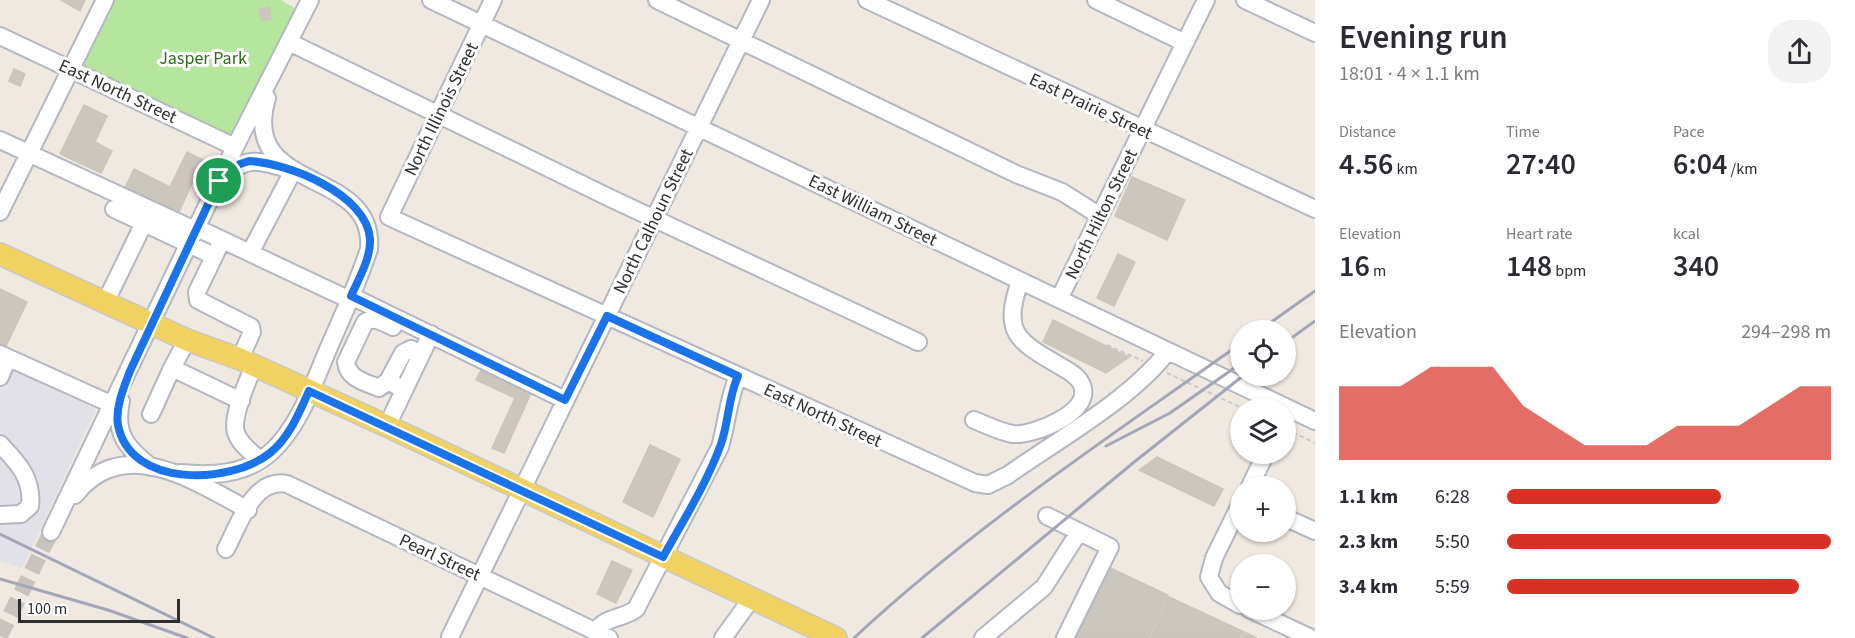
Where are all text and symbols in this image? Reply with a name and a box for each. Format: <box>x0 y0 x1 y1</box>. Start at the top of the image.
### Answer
text: Evening run <box>1339 14 1508 61</box>
button: share <box>1768 20 1831 83</box>
street label: North Illinois Street <box>398 38 485 180</box>
park label: Jasper Park <box>159 46 247 71</box>
street label: East North Street <box>55 53 181 130</box>
text: 18:01 · 4 × 1.1 km <box>1339 60 1480 88</box>
street label: East Prairie Street <box>1025 67 1156 146</box>
text: Distance <box>1339 121 1396 143</box>
text: Time <box>1506 121 1540 143</box>
text: Pace <box>1673 121 1704 143</box>
text: 4.56 <box>1339 143 1393 186</box>
text: 27:40 <box>1506 143 1576 186</box>
text: 6:04 <box>1673 143 1727 186</box>
street label: North Calhoun Street <box>607 144 700 298</box>
street label: North Hilton Street <box>1059 145 1144 284</box>
pin <box>193 155 244 206</box>
text: km <box>1393 158 1418 180</box>
text: /km <box>1727 158 1757 180</box>
icon: arrive <box>202 164 235 197</box>
street label: East William Street <box>804 168 941 252</box>
text: Elevation <box>1339 223 1401 245</box>
text: Heart rate <box>1506 223 1573 245</box>
text: kcal <box>1673 223 1700 245</box>
text: 16 <box>1339 245 1370 288</box>
text: 148 <box>1506 245 1552 288</box>
text: 340 <box>1673 245 1719 288</box>
text: m <box>1370 260 1386 282</box>
text: bpm <box>1552 260 1586 282</box>
text: Elevation <box>1339 318 1417 346</box>
text: 294–298 m <box>1741 318 1831 346</box>
map controls <box>1230 320 1296 620</box>
button: locate <box>1230 320 1296 386</box>
street label: East North Street <box>760 377 886 454</box>
button: layers <box>1230 398 1296 464</box>
button: + <box>1230 476 1296 542</box>
text: 1.1 km <box>1339 483 1398 511</box>
text: 6:28 <box>1435 483 1470 511</box>
street label: Pearl Street <box>395 528 485 587</box>
text: 2.3 km <box>1339 528 1398 556</box>
text: 5:50 <box>1435 528 1470 556</box>
button: − <box>1230 554 1296 620</box>
text: 3.4 km <box>1339 573 1398 601</box>
text: 5:59 <box>1435 573 1470 601</box>
scale bar <box>18 596 180 624</box>
text: 100 m <box>27 598 67 620</box>

